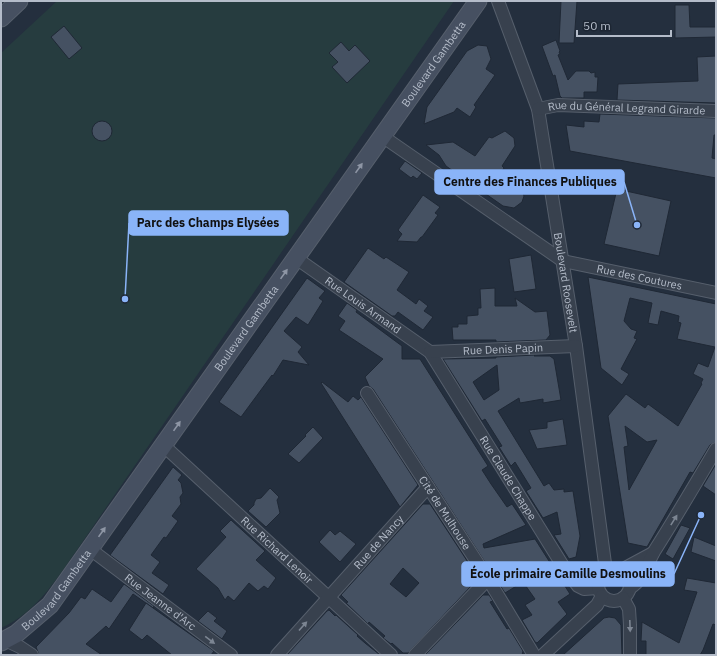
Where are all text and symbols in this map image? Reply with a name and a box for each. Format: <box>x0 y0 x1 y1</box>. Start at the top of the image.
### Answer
scale bar <box>577 12 671 38</box>
street label: Boulevard Gambetta <box>398 18 469 109</box>
text: 50 m <box>583 18 611 33</box>
street label: Rue du Général Legrand Girarde <box>547 98 706 118</box>
one-way arrow <box>355 163 363 173</box>
callout: Centre des Finances Publiques <box>435 170 624 194</box>
text: Centre des Finances Publiques <box>443 174 617 189</box>
callout: Parc des Champs Elysées <box>129 211 288 235</box>
text: Parc des Champs Elysées <box>137 215 279 230</box>
street label: Boulevard Roosevelt <box>551 231 581 334</box>
street label: Rue des Coutures <box>595 261 683 293</box>
one-way arrow <box>280 269 288 279</box>
street label: Rue Louis Armand <box>322 274 404 337</box>
street label: Boulevard Gambetta <box>211 282 281 374</box>
street label: Rue Denis Papin <box>463 340 543 358</box>
one-way arrow <box>173 421 181 431</box>
street label: Rue Claude Chappe <box>477 433 540 523</box>
street label: Cité de Mulhouse <box>416 473 474 552</box>
street label: Rue de Nancy <box>351 512 407 572</box>
street label: Rue Richard Lenoir <box>238 513 316 587</box>
one-way arrow <box>670 514 677 526</box>
one-way arrow <box>98 527 106 537</box>
street label: Boulevard Gambetta <box>18 547 94 633</box>
callout: École primaire Camille Desmoulins <box>462 562 674 586</box>
text: École primaire Camille Desmoulins <box>470 565 666 581</box>
street label: Rue Jeanne d'Arc <box>122 571 199 634</box>
one-way arrow <box>627 620 633 633</box>
one-way arrow <box>298 621 308 631</box>
one-way arrow <box>205 635 216 644</box>

